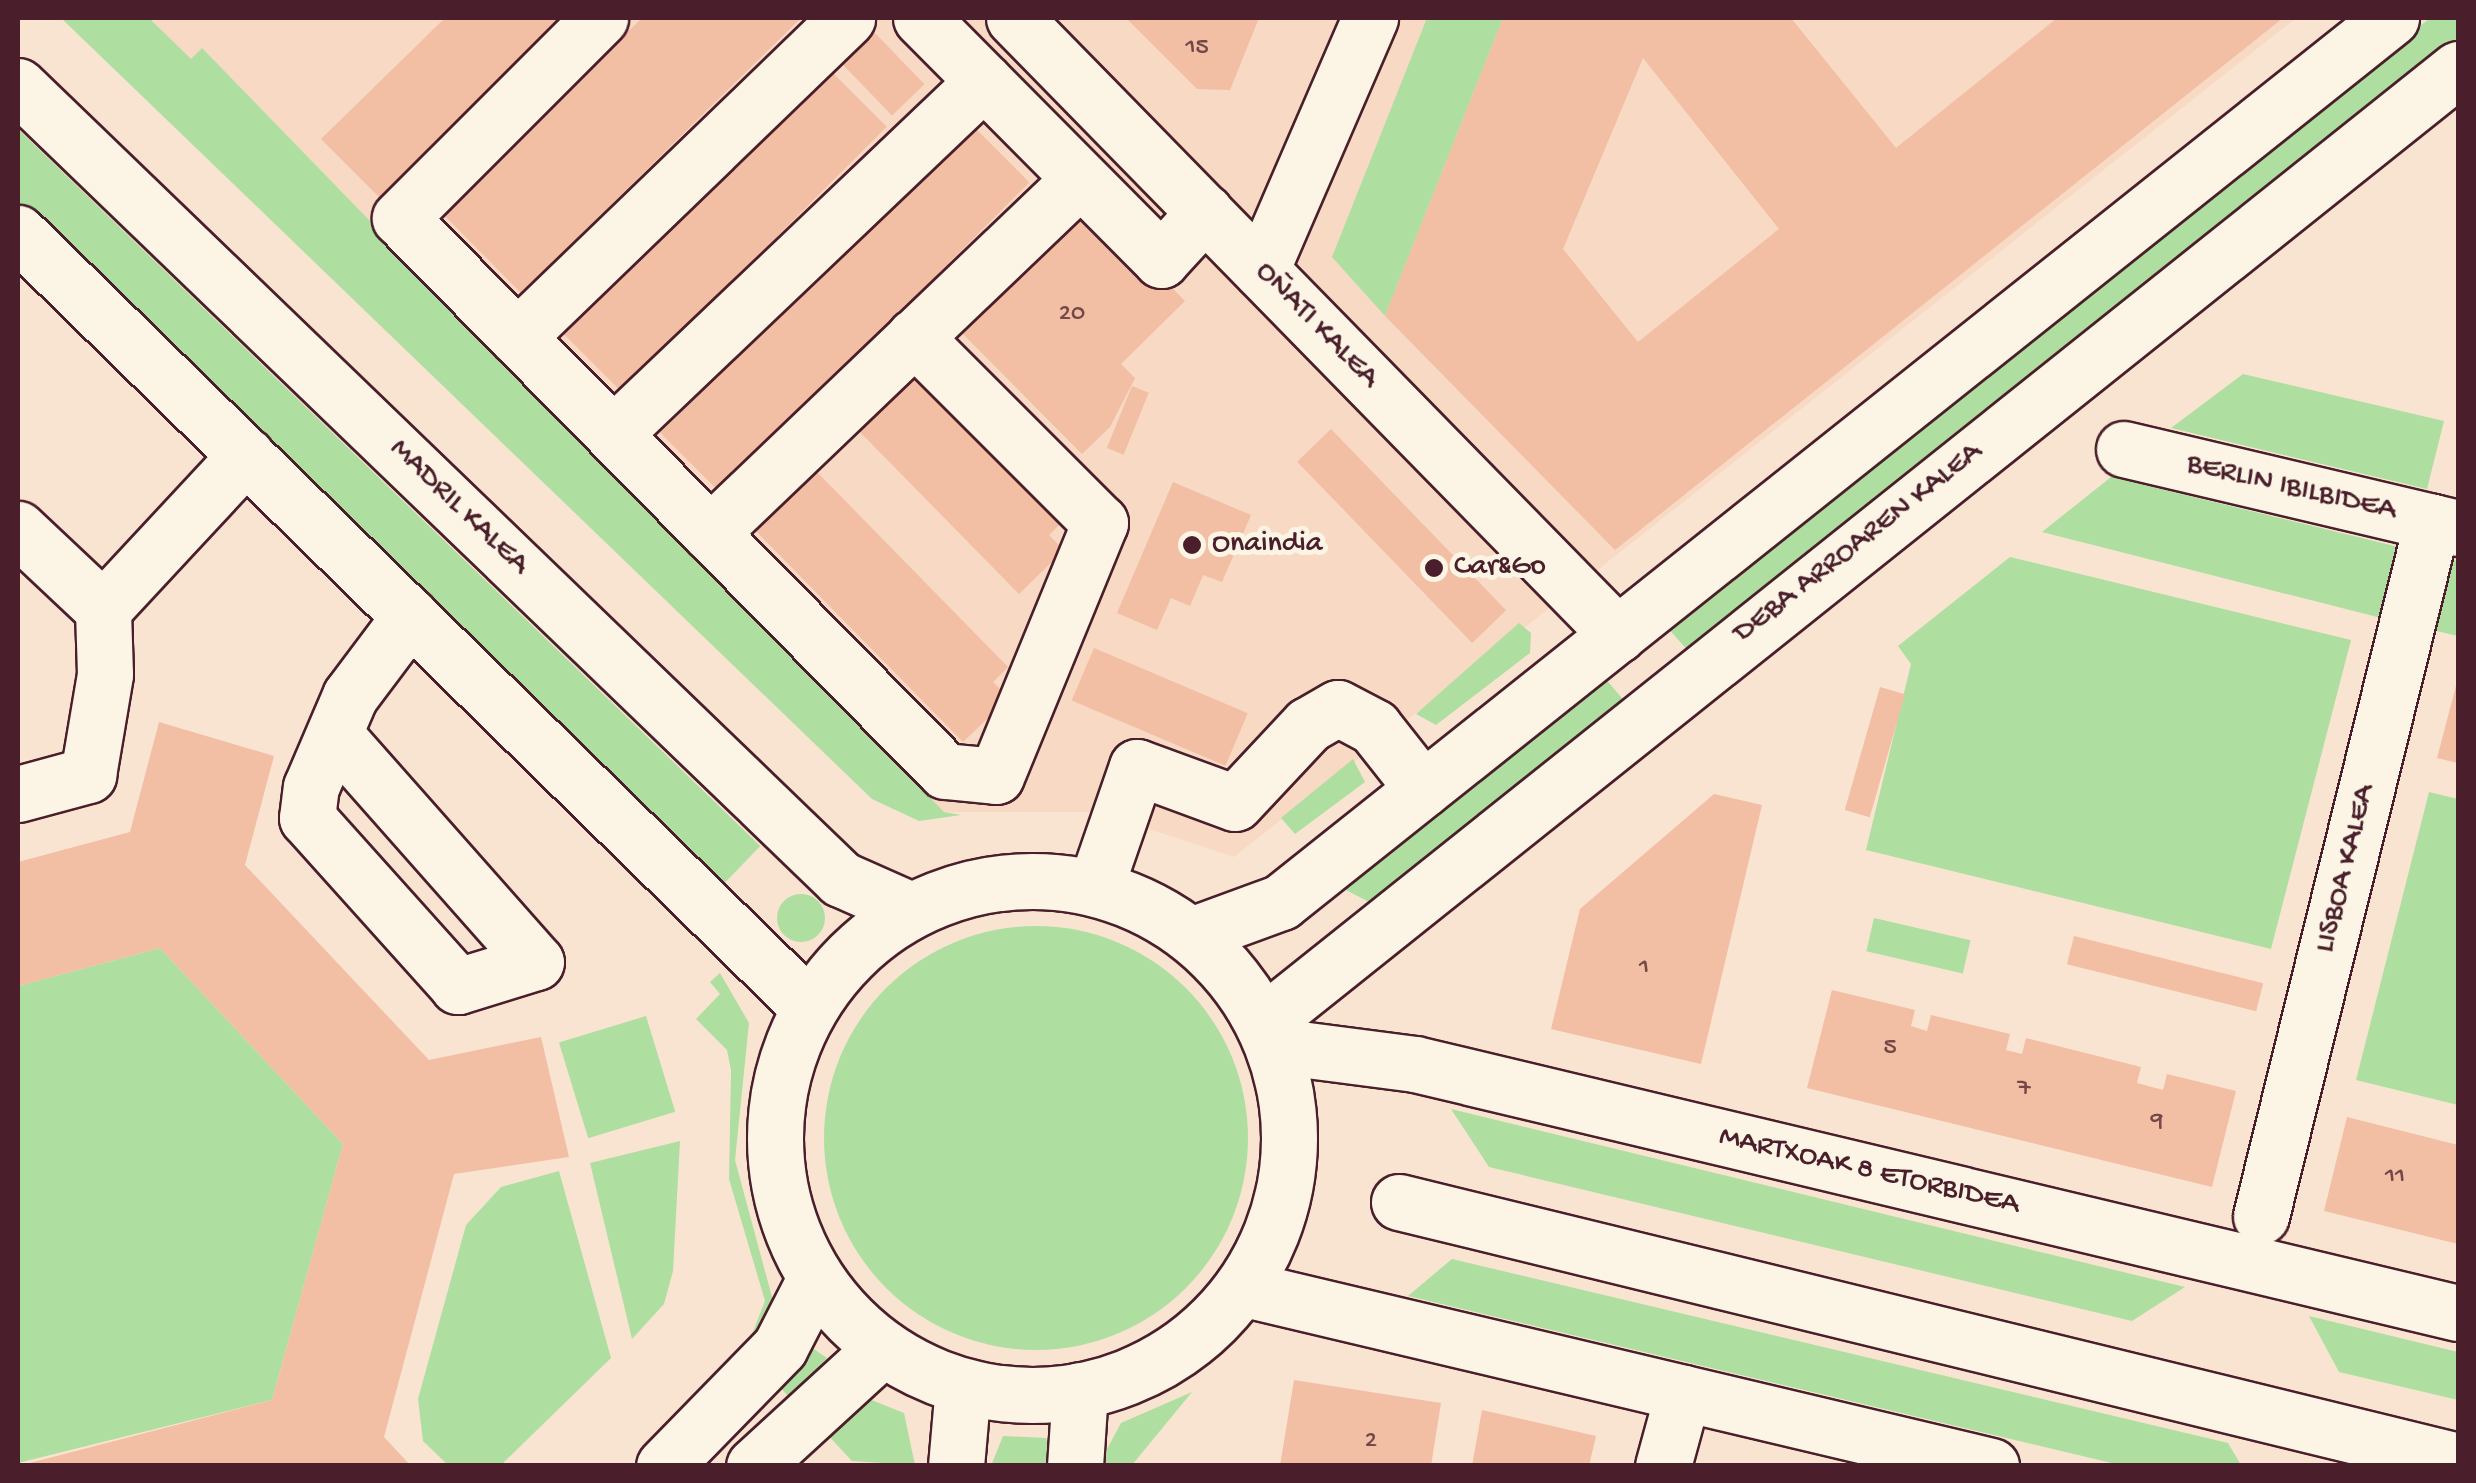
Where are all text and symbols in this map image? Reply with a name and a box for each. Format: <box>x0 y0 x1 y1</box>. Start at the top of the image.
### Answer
house number: 15 <box>1185 34 1209 64</box>
street label: OÑATI KALEA <box>1247 255 1385 397</box>
house number: 20 <box>1059 300 1085 330</box>
street label: MADRIL KALEA <box>381 432 535 584</box>
street label: DEBA ARROAREN KALEA <box>1727 436 1991 652</box>
street label: BERLIN IBILBIDEA <box>2183 447 2399 531</box>
place label: Onaindia <box>1212 527 1322 563</box>
marker: Onaindia <box>1181 534 1203 556</box>
place label: Car&Go <box>1454 550 1546 586</box>
marker: Car&Go <box>1423 557 1445 579</box>
street label: LISBOA KALEA <box>2309 781 2385 957</box>
house number: 1 <box>1639 954 1649 984</box>
house number: 5 <box>1883 1034 1897 1064</box>
house number: 7 <box>2017 1075 2031 1105</box>
house number: 9 <box>2151 1107 2163 1137</box>
street label: MARTXOAK 8 ETORBIDEA <box>1715 1120 2023 1224</box>
house number: 11 <box>2385 1163 2405 1193</box>
house number: 2 <box>1365 1427 1377 1457</box>

